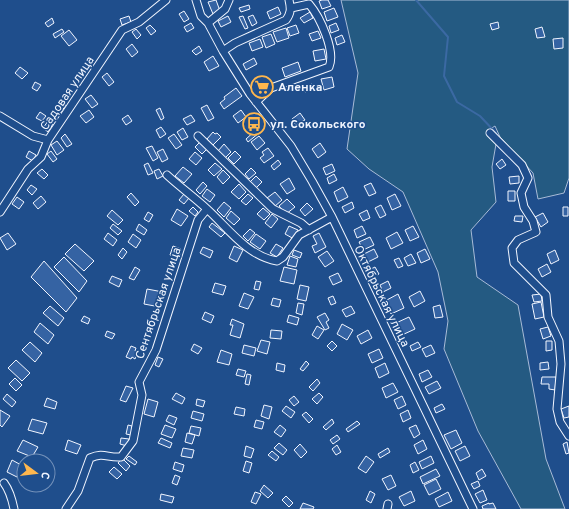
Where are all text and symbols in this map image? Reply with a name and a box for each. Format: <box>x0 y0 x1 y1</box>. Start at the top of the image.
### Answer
street label: Садовая улица <box>37 53 99 134</box>
supermarket icon: Аленка <box>249 74 275 100</box>
place label: Аленка <box>278 80 322 96</box>
bus stop icon: ул. Сокольского <box>241 111 267 137</box>
place label: ул. Сокольского <box>270 117 366 133</box>
street label: Октябрьская улица <box>350 243 413 350</box>
street label: Сентябрьская улица <box>132 245 186 361</box>
north arrow <box>16 453 56 493</box>
text: С <box>37 470 52 481</box>

